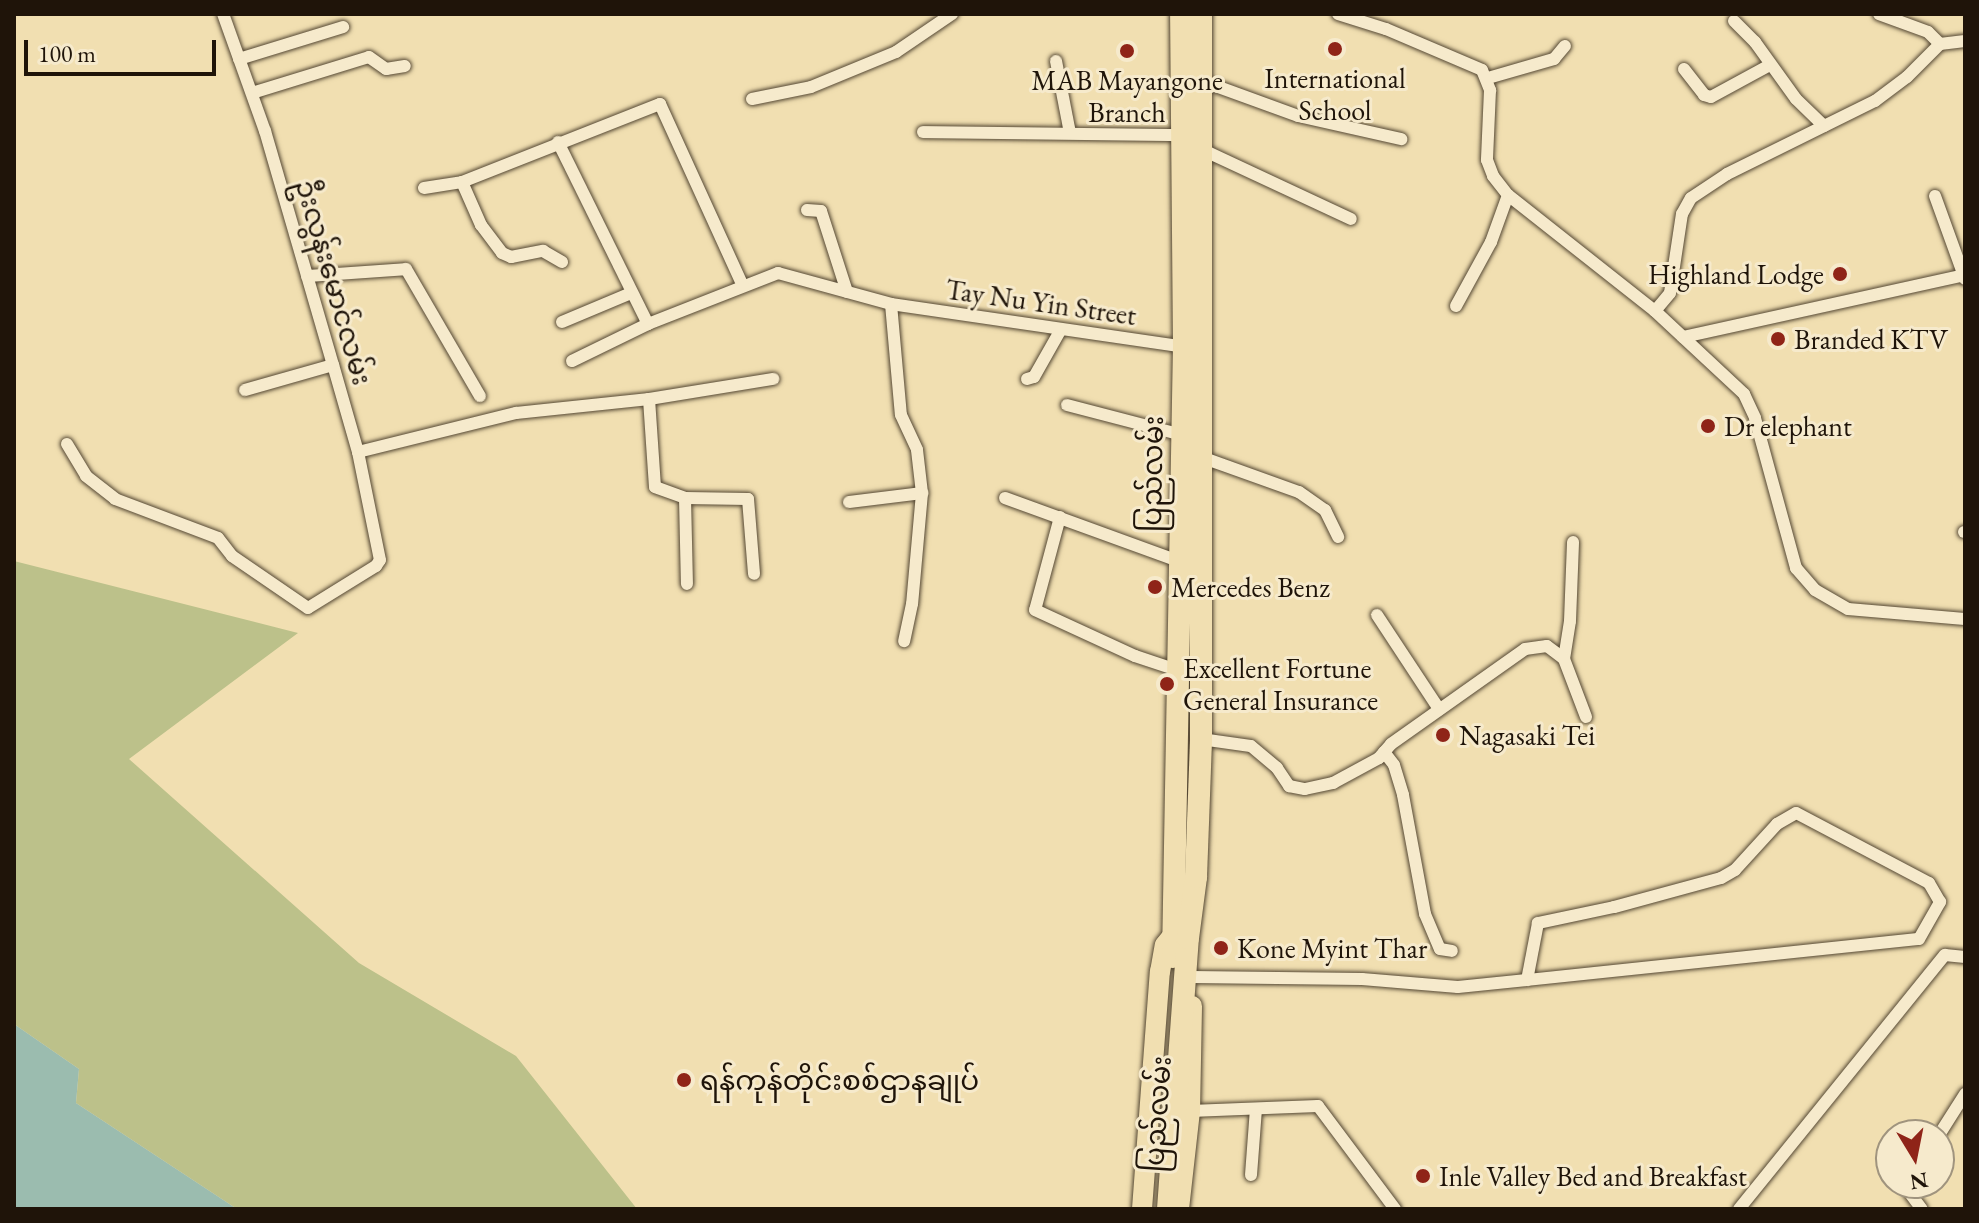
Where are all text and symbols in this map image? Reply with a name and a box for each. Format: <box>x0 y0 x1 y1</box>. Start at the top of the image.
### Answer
scale bar <box>28 24 220 74</box>
text: 100 m <box>38 38 96 69</box>
marker: International School <box>1326 40 1344 58</box>
marker: MAB Mayangone Branch <box>1118 42 1136 60</box>
place label: International School <box>1264 61 1406 127</box>
place label: MAB Mayangone Branch <box>1031 63 1223 129</box>
street label: ဦးလွန်းမောင်လမ်း <box>289 175 379 389</box>
place label: Highland Lodge <box>1648 257 1824 291</box>
marker: Highland Lodge <box>1831 265 1849 283</box>
street label: Tay Nu Yin Street <box>944 272 1138 332</box>
place label: Branded KTV <box>1794 322 1948 356</box>
marker: Branded KTV <box>1769 330 1787 348</box>
place label: Dr elephant <box>1724 409 1852 443</box>
street label: ပြည်လမ်း <box>1134 415 1170 533</box>
marker: Dr elephant <box>1699 417 1717 435</box>
place label: Mercedes Benz <box>1171 570 1330 604</box>
marker: Mercedes Benz <box>1146 578 1164 596</box>
place label: Excellent Fortune General Insurance <box>1183 651 1378 717</box>
marker: Excellent Fortune General Insurance <box>1158 675 1176 693</box>
place label: Nagasaki Tei <box>1459 718 1595 752</box>
marker: Nagasaki Tei <box>1434 726 1452 744</box>
place label: Kone Myint Thar <box>1237 931 1427 965</box>
marker: Kone Myint Thar <box>1212 939 1230 957</box>
street label: ပြည်လမ်း <box>1136 1055 1178 1173</box>
place label: ရန်ကုန်တိုင်းစစ်ဌာနချုပ် <box>700 1063 979 1097</box>
marker: ရန်ကုန်တိုင်းစစ်ဌာနချုပ် <box>675 1071 693 1089</box>
north arrow <box>1875 1119 1955 1199</box>
place label: Inle Valley Bed and Breakfast <box>1439 1159 1747 1193</box>
text: N <box>1908 1165 1930 1197</box>
marker: Inle Valley Bed and Breakfast <box>1414 1167 1432 1185</box>

